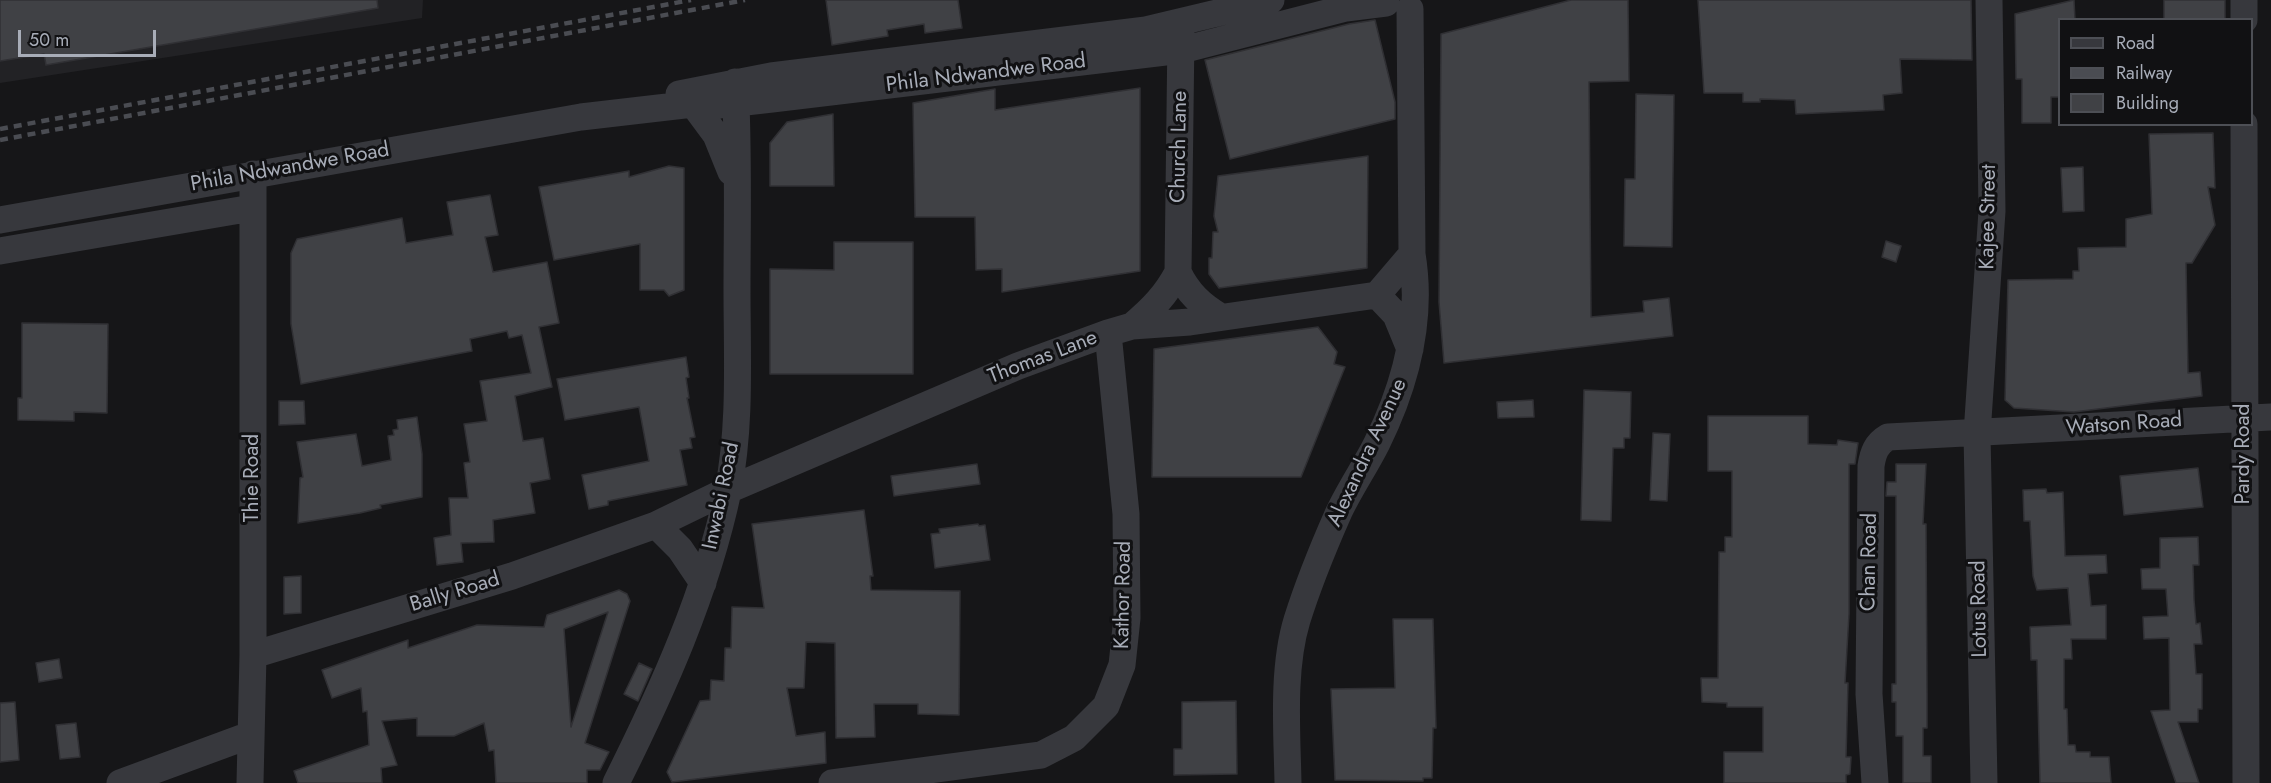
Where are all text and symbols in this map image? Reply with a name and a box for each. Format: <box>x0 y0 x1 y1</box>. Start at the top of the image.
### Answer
scale bar <box>21 18 159 56</box>
legend <box>2058 18 2253 126</box>
text: 50 m <box>29 27 69 53</box>
text: Road <box>2116 30 2155 56</box>
street label: Phila Ndwandwe Road <box>885 49 1087 99</box>
text: Railway <box>2116 60 2172 86</box>
text: Building <box>2116 90 2179 116</box>
street label: Church Lane <box>1166 91 1194 203</box>
street label: Phila Ndwandwe Road <box>189 138 391 198</box>
street label: Kajee Street <box>1975 164 2003 270</box>
street label: Thomas Lane <box>985 326 1101 390</box>
street label: Alexandra Avenue <box>1323 375 1413 531</box>
street label: Pardy Road <box>2231 404 2257 504</box>
street label: Watson Road <box>2065 408 2183 442</box>
street label: Thie Road <box>240 434 266 522</box>
street label: Inwabi Road <box>698 440 746 552</box>
street label: Chan Road <box>1857 513 1883 611</box>
street label: Kathor Road <box>1110 541 1138 649</box>
street label: Lotus Road <box>1967 560 1993 658</box>
street label: Bally Road <box>407 567 503 619</box>

